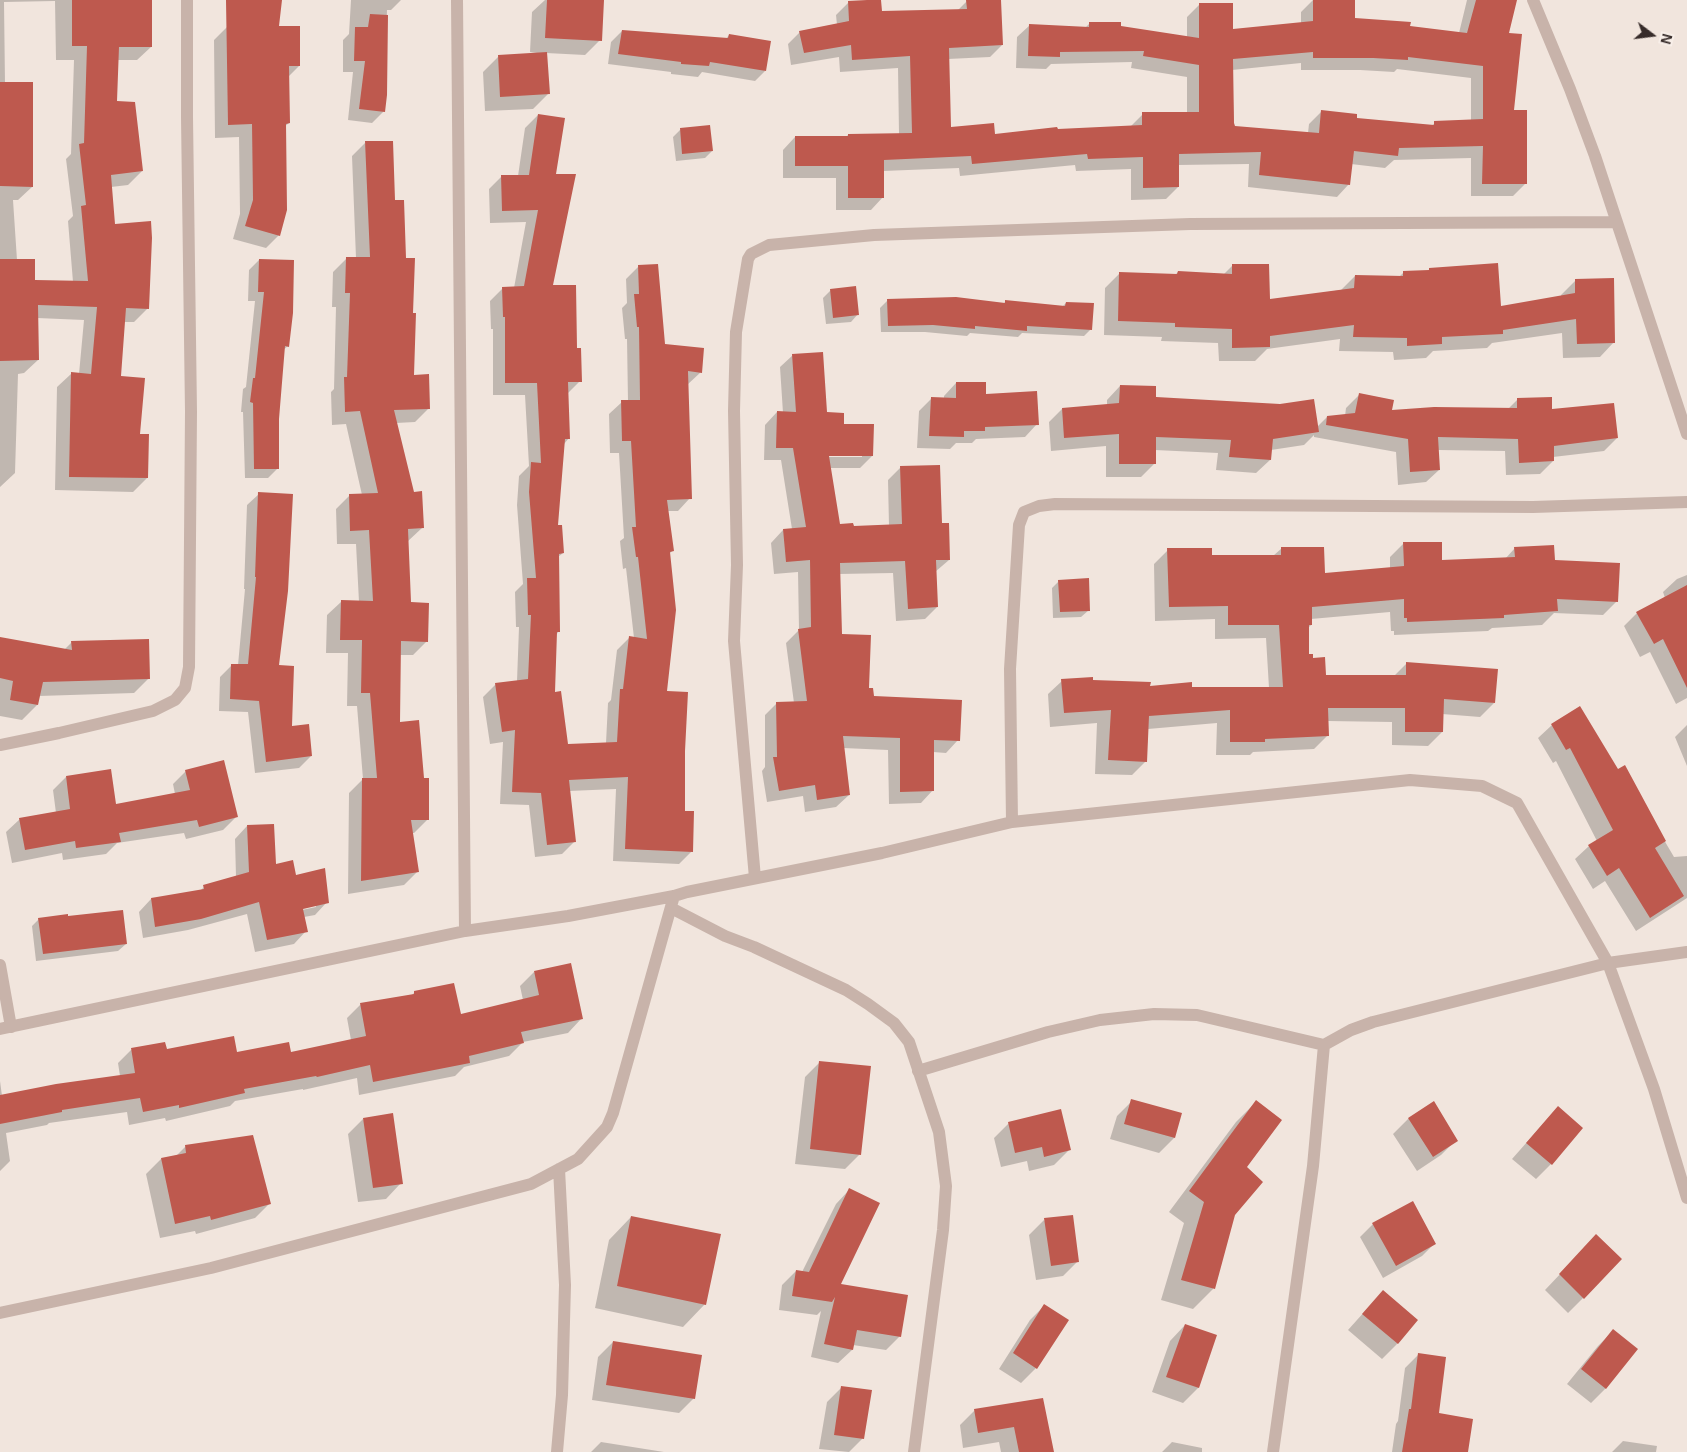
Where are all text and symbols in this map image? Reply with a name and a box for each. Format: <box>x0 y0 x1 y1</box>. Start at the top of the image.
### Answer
north arrow <box>1627 10 1677 60</box>
text: N <box>1657 32 1676 46</box>

